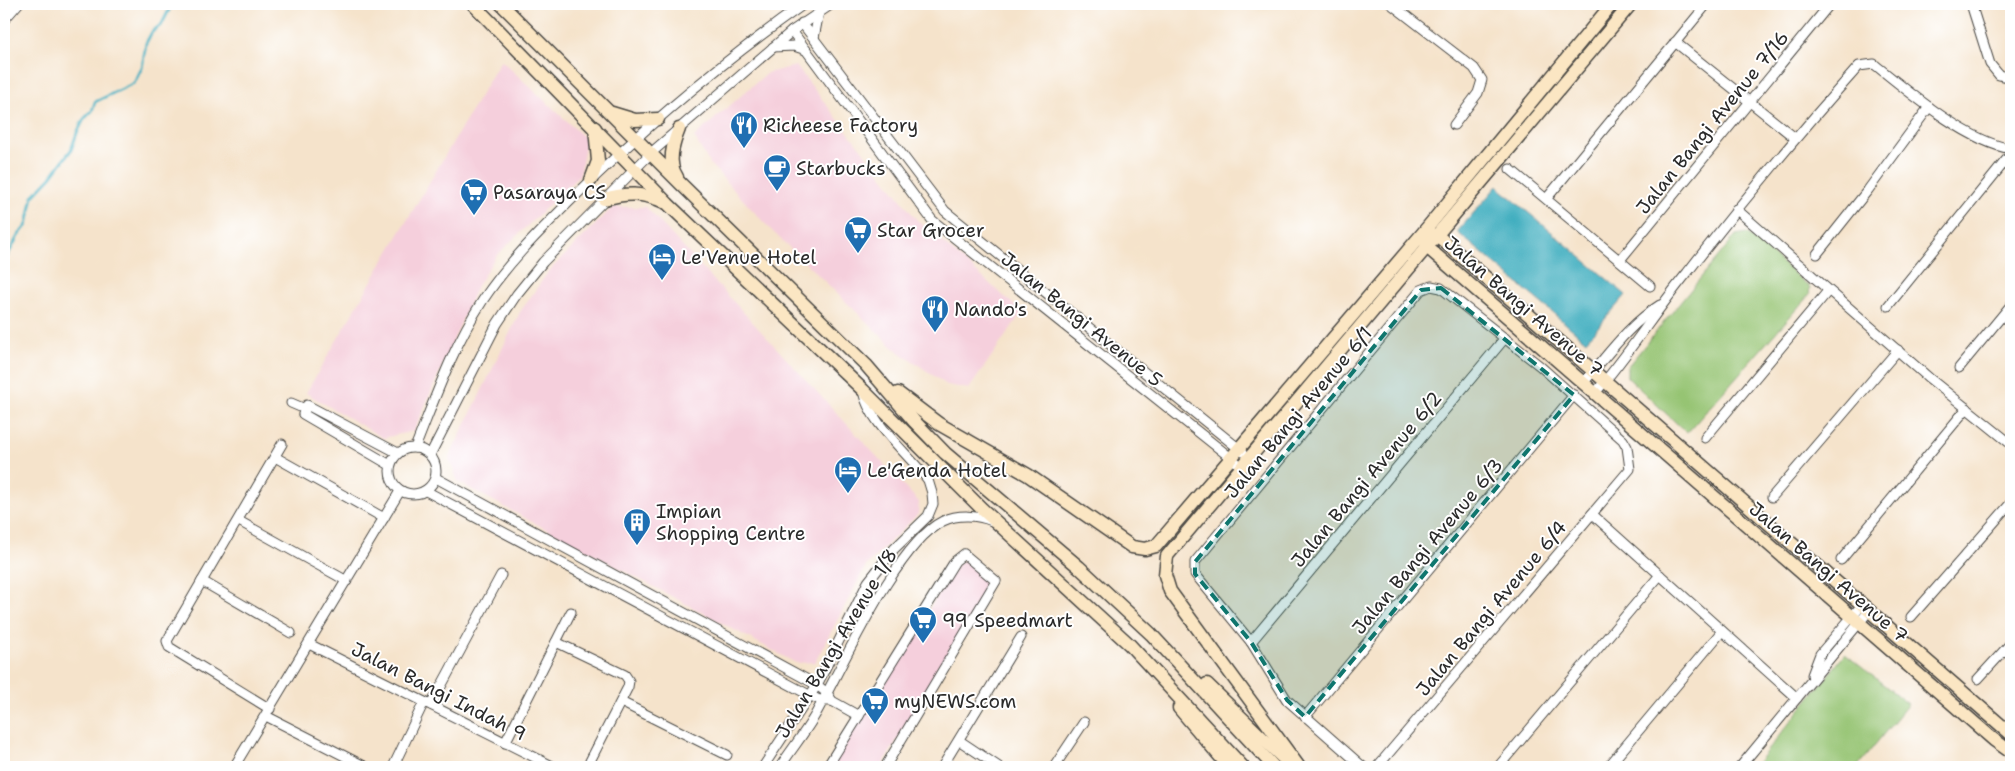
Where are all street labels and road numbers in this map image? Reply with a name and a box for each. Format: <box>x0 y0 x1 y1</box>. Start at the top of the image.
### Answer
street label: Jalan Bangi Avenue 7/16 <box>1631 25 1794 219</box>
street label: Jalan Bangi Avenue 7 <box>1439 230 1608 382</box>
street label: Jalan Bangi Avenue 5 <box>996 246 1168 392</box>
street label: Jalan Bangi Avenue 6/1 <box>1219 321 1378 504</box>
street label: Jalan Bangi Avenue 6/2 <box>1285 386 1447 572</box>
street label: Jalan Bangi Avenue 6/3 <box>1346 453 1508 640</box>
street label: Jalan Bangi Avenue 7 <box>1744 496 1913 648</box>
street label: Jalan Bangi Avenue 6/4 <box>1411 515 1572 701</box>
street label: Jalan Bangi Avenue 1/8 <box>770 544 903 743</box>
street label: Jalan Bangi Indah 9 <box>347 636 531 746</box>

